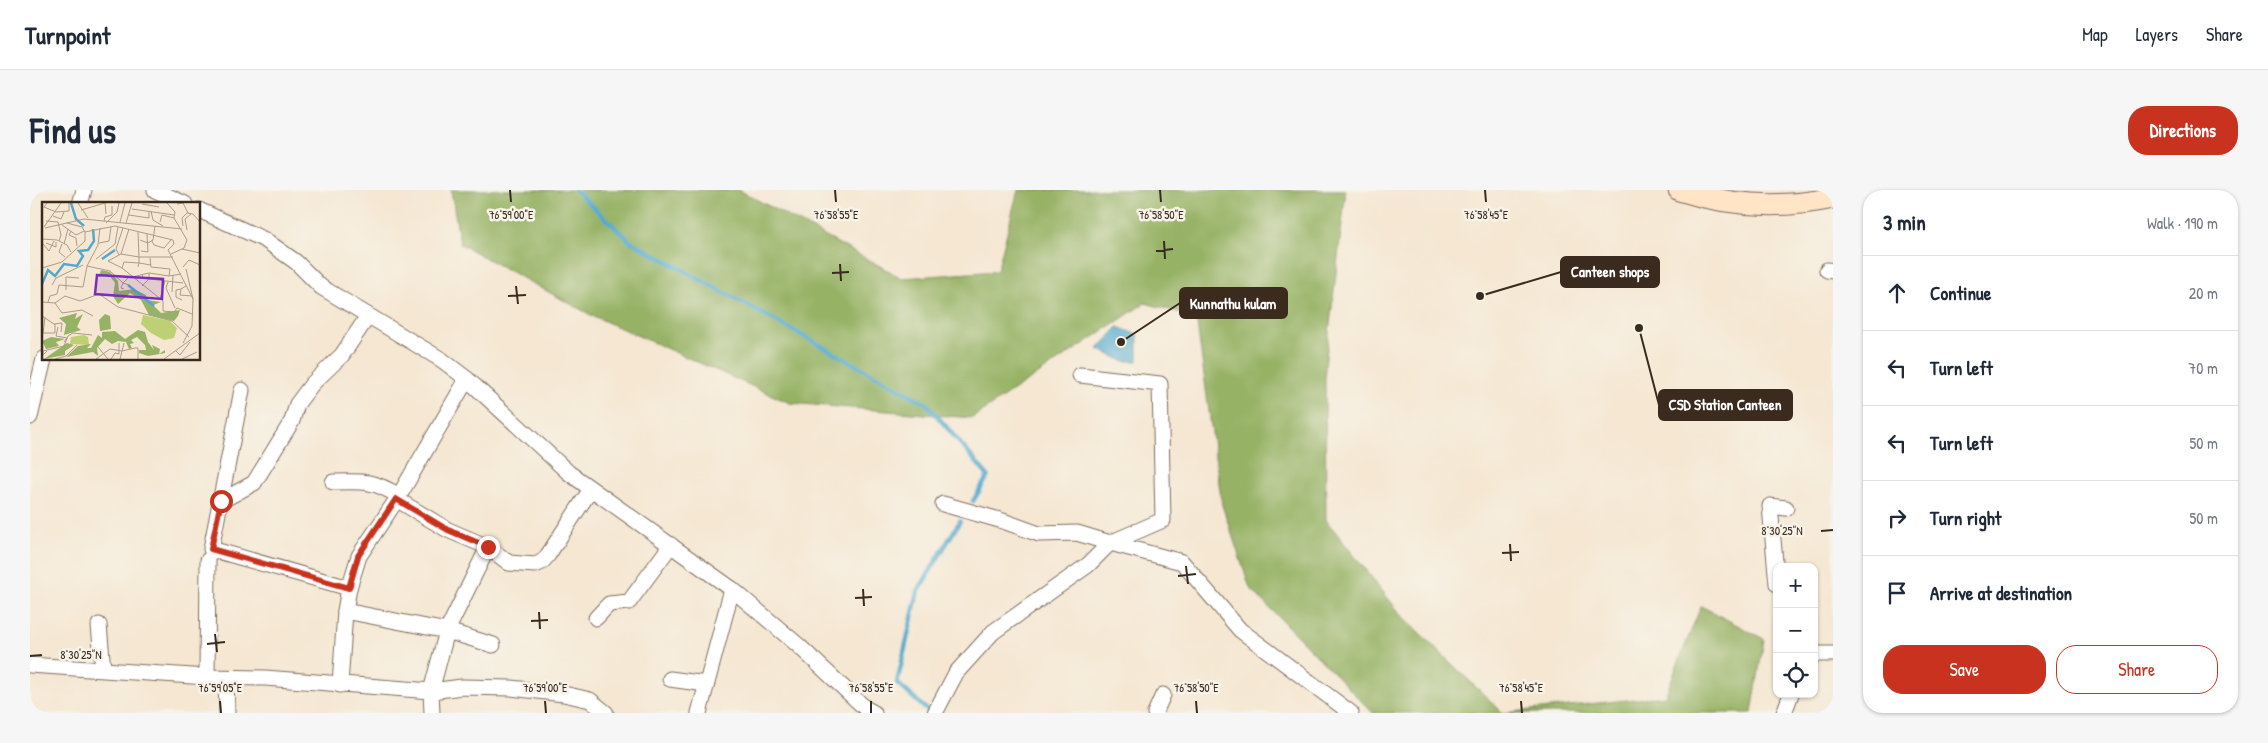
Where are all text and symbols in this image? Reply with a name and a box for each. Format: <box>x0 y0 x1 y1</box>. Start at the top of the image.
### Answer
text: Turnpoint <box>25 19 110 51</box>
text: Map <box>2082 22 2108 47</box>
text: Layers <box>2136 22 2178 47</box>
text: Share <box>2206 22 2243 47</box>
button: Directions <box>2128 106 2238 155</box>
text: Find us <box>30 107 116 154</box>
inset map <box>42 202 200 360</box>
text: 76°59'00"E <box>489 206 534 223</box>
text: 76°58'55"E <box>814 206 859 223</box>
text: 76°58'50"E <box>1138 206 1184 223</box>
text: 76°58'45"E <box>1464 206 1509 223</box>
text: 3 min <box>1883 208 1926 237</box>
text: Walk · 190 m <box>2147 212 2218 234</box>
callout: Canteen shops <box>1561 257 1659 287</box>
text: Canteen shops <box>1571 261 1649 283</box>
icon: ahead <box>1883 279 1911 307</box>
text: Continue <box>1930 280 1991 306</box>
text: 20 m <box>2189 282 2218 304</box>
callout: Kunnathu kulam <box>1180 288 1287 318</box>
text: Kunnathu kulam <box>1190 293 1276 314</box>
icon: left <box>1883 354 1911 382</box>
text: Turn left <box>1930 355 1993 381</box>
text: 70 m <box>2188 357 2218 379</box>
callout: CSD Station Canteen <box>1659 390 1792 420</box>
text: CSD Station Canteen <box>1668 394 1782 415</box>
icon: left <box>1883 429 1911 457</box>
text: Turn left <box>1930 430 1993 456</box>
text: 50 m <box>2190 432 2218 454</box>
route start <box>210 490 233 513</box>
icon: right <box>1883 504 1911 532</box>
text: Turn right <box>1930 505 2001 531</box>
text: 50 m <box>2190 507 2218 529</box>
text: 8°30'25"N <box>1761 522 1803 539</box>
route end <box>477 536 500 559</box>
map controls <box>1773 563 1818 698</box>
button: + <box>1773 563 1818 608</box>
icon: arrive <box>1883 579 1911 607</box>
text: Arrive at destination <box>1930 580 2072 606</box>
button: − <box>1773 608 1818 653</box>
button: Save <box>1883 645 2046 694</box>
button: Share <box>2056 645 2218 694</box>
text: 8°30'25"N <box>60 646 102 663</box>
button: locate <box>1773 653 1818 698</box>
text: 76°59'05"E <box>198 679 243 696</box>
text: 76°59'00"E <box>523 679 568 696</box>
text: 76°58'55"E <box>849 679 894 696</box>
text: 76°58'50"E <box>1173 679 1219 696</box>
text: 76°58'45"E <box>1499 679 1544 696</box>

